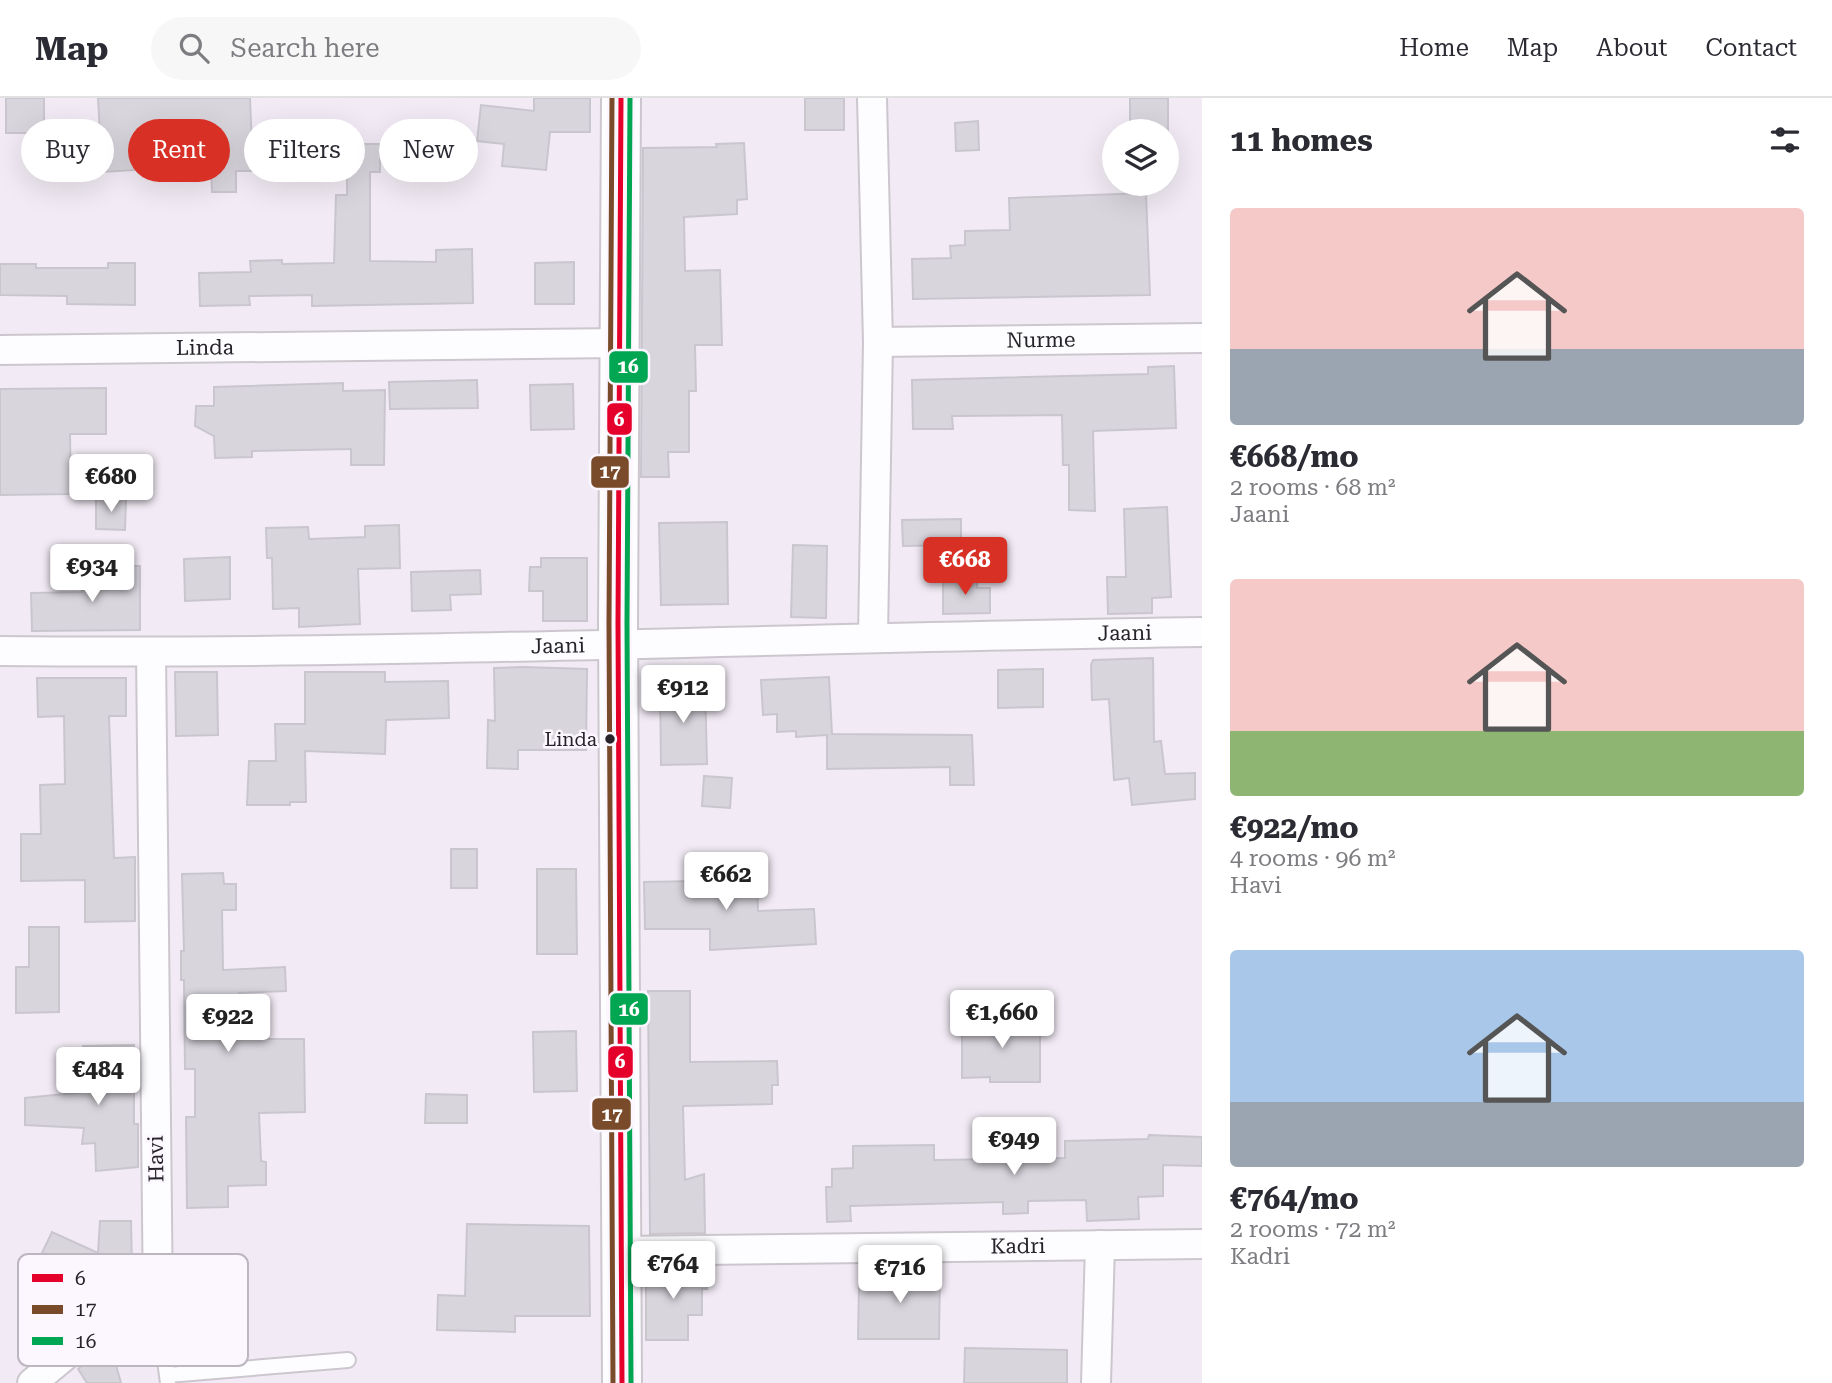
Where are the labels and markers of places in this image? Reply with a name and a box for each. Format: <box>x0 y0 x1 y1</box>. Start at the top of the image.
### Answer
pin: €680 <box>70 454 152 514</box>
pin: €668 <box>924 538 1006 597</box>
pin: €934 <box>51 545 133 604</box>
pin: €912 <box>642 666 724 725</box>
place label: Linda <box>544 728 598 751</box>
marker: Linda <box>603 732 617 746</box>
pin: €662 <box>685 852 767 912</box>
pin: €1,660 <box>945 990 1059 1050</box>
pin: €922 <box>187 995 269 1054</box>
pin: €484 <box>57 1048 139 1107</box>
pin: €949 <box>973 1118 1055 1177</box>
pin: €764 <box>632 1242 714 1301</box>
pin: €716 <box>859 1246 941 1305</box>

